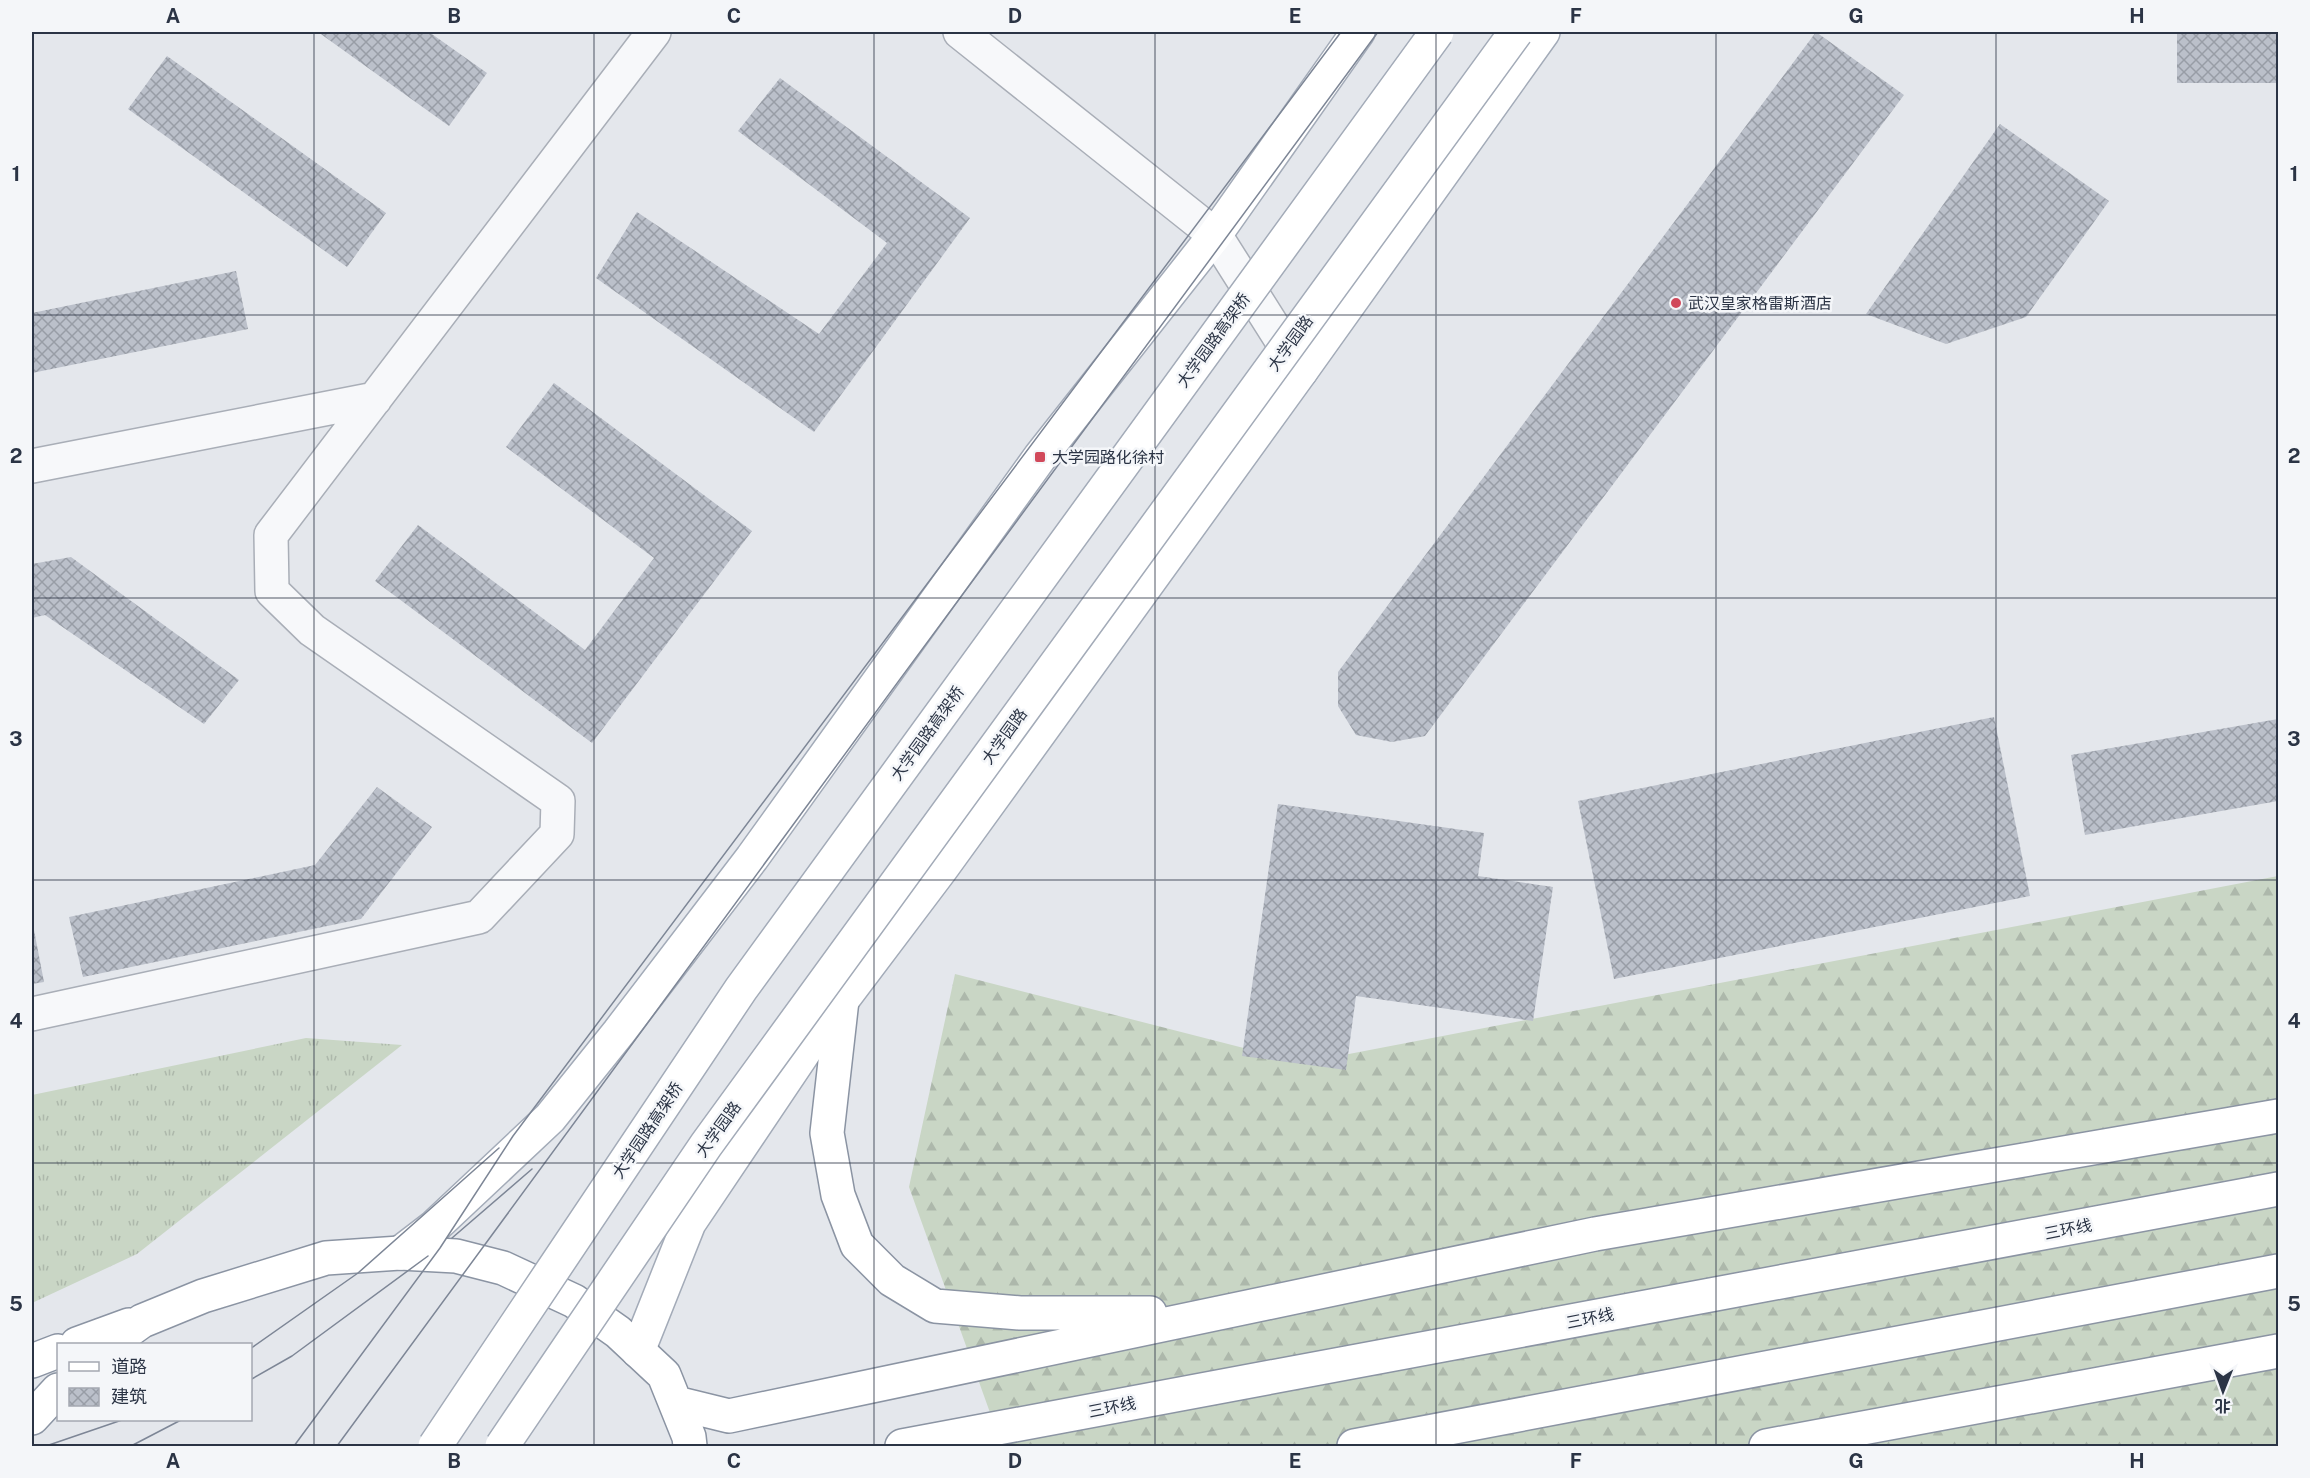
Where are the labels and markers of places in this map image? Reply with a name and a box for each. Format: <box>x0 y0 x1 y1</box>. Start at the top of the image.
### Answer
place label: 武汉皇家格雷斯酒店 <box>1688 294 1832 313</box>
marker: 武汉皇家格雷斯酒店 <box>1669 296 1683 310</box>
place label: 大学园路化徐村 <box>1052 448 1164 467</box>
marker: 大学园路化徐村 <box>1033 450 1047 464</box>

